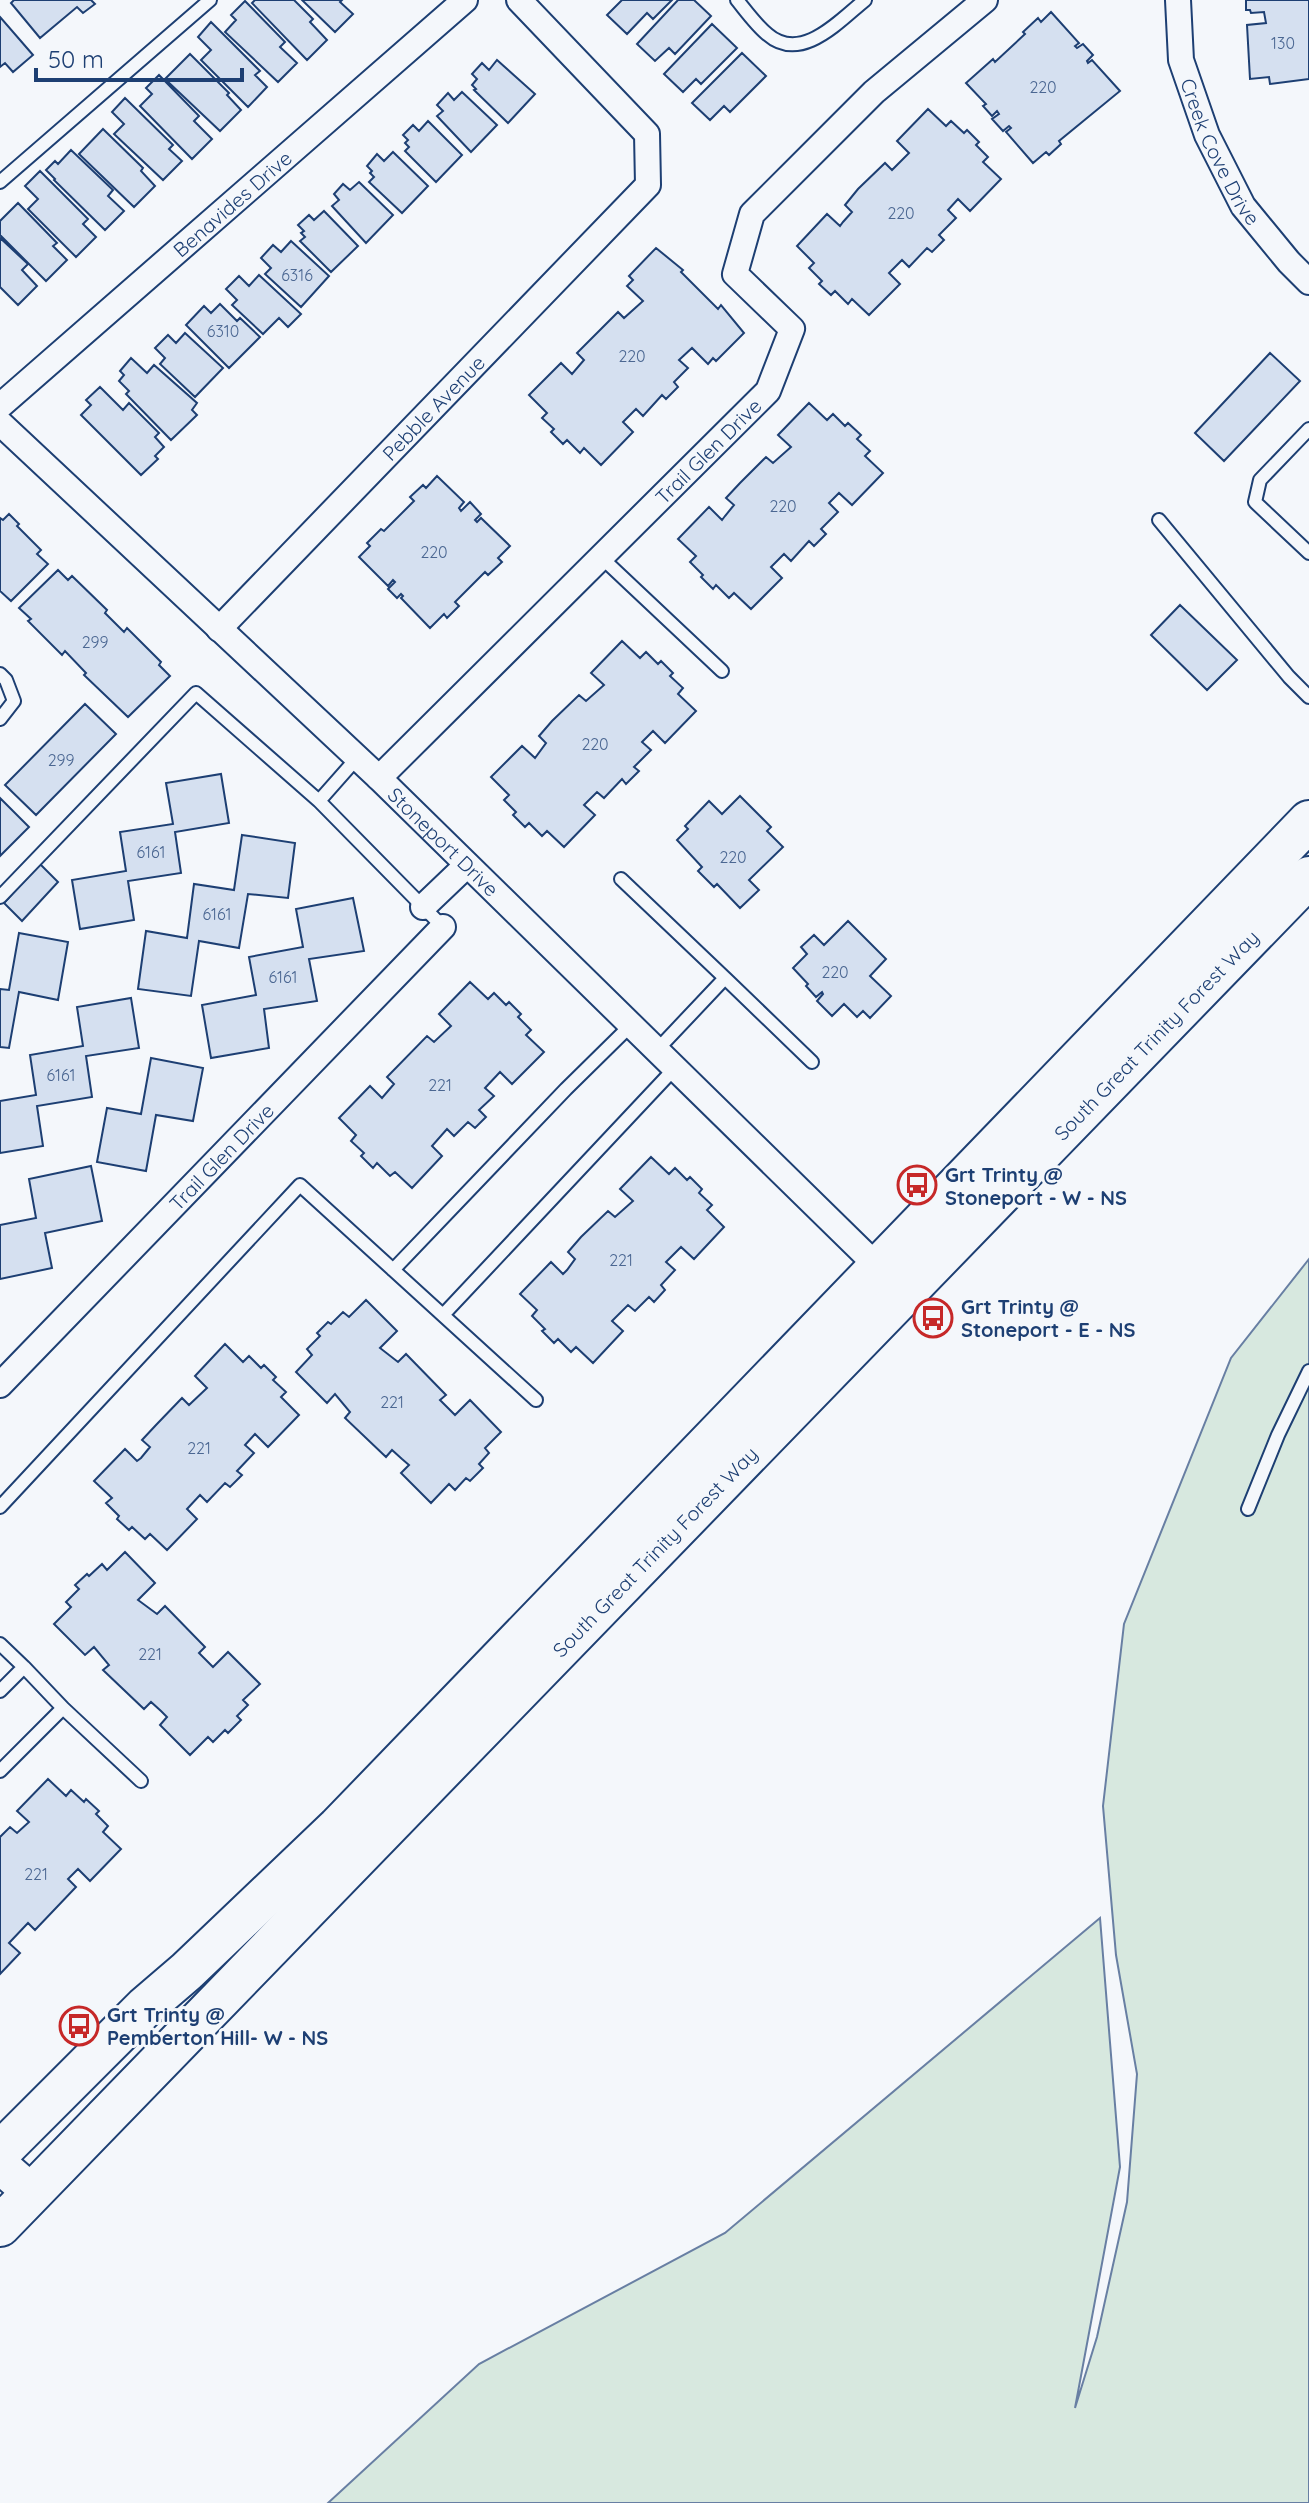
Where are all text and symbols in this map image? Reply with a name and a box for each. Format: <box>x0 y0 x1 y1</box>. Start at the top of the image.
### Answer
scale bar <box>36 32 242 82</box>
house number: 130 <box>1271 33 1295 53</box>
text: 50 m <box>48 44 104 74</box>
street label: Creek Cove Drive <box>1176 75 1266 230</box>
house number: 220 <box>1029 77 1057 97</box>
street label: Benavides Drive <box>168 145 296 262</box>
house number: 220 <box>887 203 915 223</box>
house number: 6316 <box>281 265 313 285</box>
house number: 6310 <box>207 321 239 341</box>
house number: 220 <box>618 346 646 366</box>
street label: Pebble Avenue <box>376 350 490 465</box>
street label: Trail Glen Drive <box>650 393 766 509</box>
house number: 220 <box>769 496 797 516</box>
house number: 220 <box>420 542 448 562</box>
house number: 299 <box>82 632 108 652</box>
house number: 220 <box>581 734 609 754</box>
house number: 299 <box>48 750 74 770</box>
street label: Stoneport Drive <box>383 782 504 901</box>
house number: 6161 <box>137 842 165 862</box>
house number: 220 <box>719 847 747 867</box>
house number: 6161 <box>203 904 231 924</box>
street label: South Great Trinity Forest Way <box>1048 924 1264 1145</box>
house number: 220 <box>821 962 849 982</box>
house number: 6161 <box>269 967 297 987</box>
house number: 6161 <box>47 1065 75 1085</box>
house number: 221 <box>428 1075 452 1095</box>
street label: Trail Glen Drive <box>164 1098 279 1215</box>
place label: Grt Trinty @ Stoneport - W - NS <box>945 1162 1127 1210</box>
bus stop icon: Grt Trinty @ Stoneport - W - NS <box>896 1164 938 1206</box>
house number: 221 <box>609 1250 633 1270</box>
place label: Grt Trinty @ Stoneport - E - NS <box>961 1294 1135 1342</box>
bus stop icon: Grt Trinty @ Stoneport - E - NS <box>912 1297 954 1339</box>
house number: 221 <box>380 1392 404 1412</box>
house number: 221 <box>187 1438 211 1458</box>
street label: South Great Trinity Forest Way <box>547 1441 762 1662</box>
house number: 221 <box>138 1644 162 1664</box>
house number: 221 <box>24 1864 48 1884</box>
place label: Grt Trinty @ Pemberton Hill- W - NS <box>107 2002 328 2050</box>
bus stop icon: Grt Trinty @ Pemberton Hill- W - NS <box>58 2005 100 2047</box>

